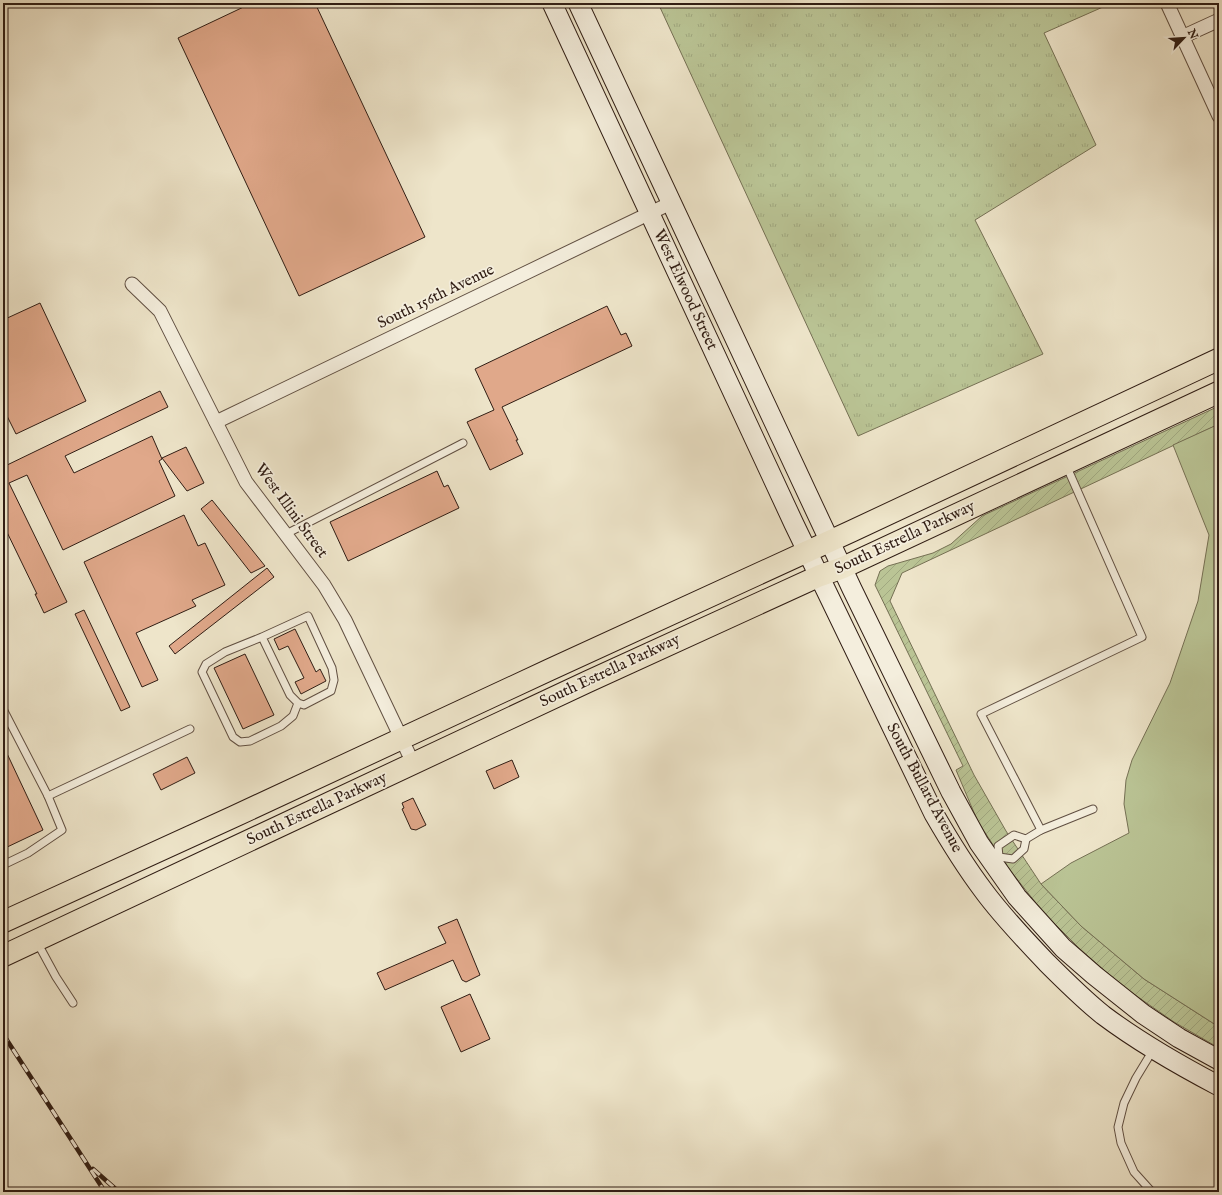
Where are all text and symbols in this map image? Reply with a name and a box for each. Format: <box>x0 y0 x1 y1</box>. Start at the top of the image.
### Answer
north arrow <box>1164 18 1204 58</box>
text: N <box>1183 26 1201 42</box>
street label: West Elwood Street <box>648 226 722 354</box>
street label: South 156th Avenue <box>374 260 498 334</box>
street label: West Illini Street <box>250 460 332 563</box>
street label: South Estrella Parkway <box>832 497 978 579</box>
street label: South Estrella Parkway <box>537 630 683 712</box>
street label: South Bullard Avenue <box>881 720 967 856</box>
street label: South Estrella Parkway <box>244 768 390 850</box>

